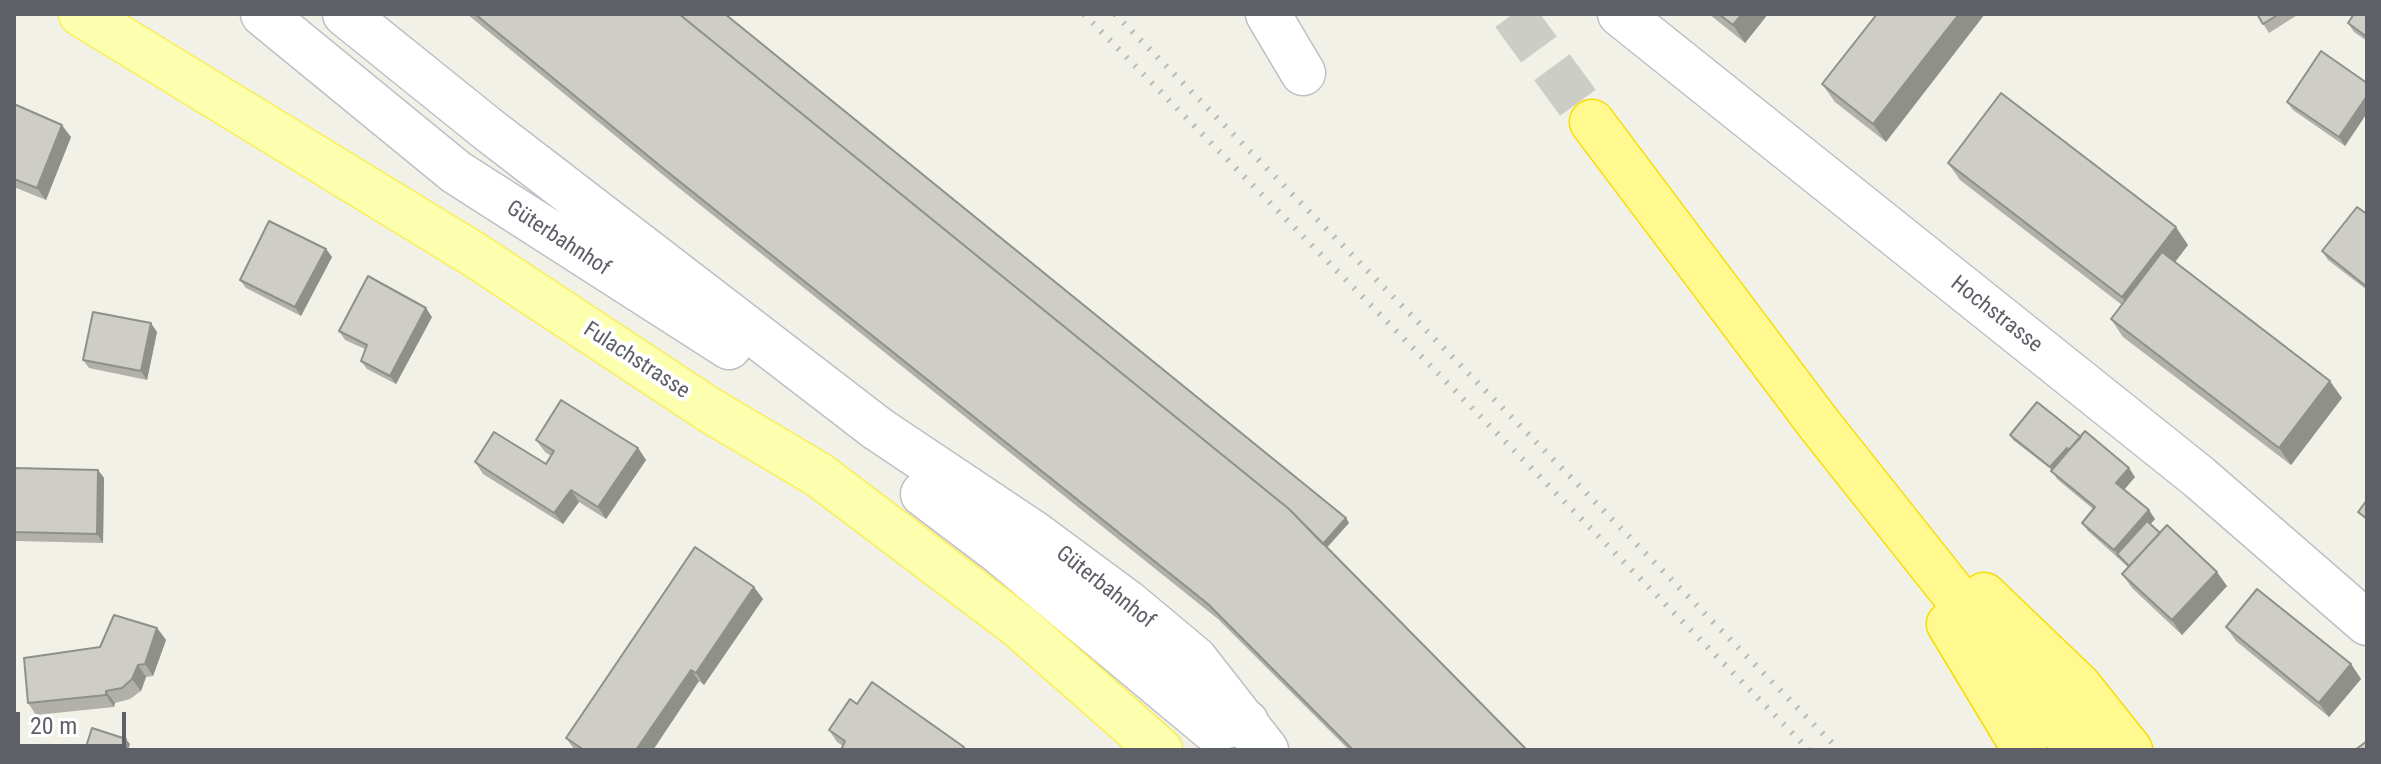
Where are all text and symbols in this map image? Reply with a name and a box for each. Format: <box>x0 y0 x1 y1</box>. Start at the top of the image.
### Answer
street label: Güterbahnhof <box>501 196 615 282</box>
street label: Hochstrasse <box>1945 271 2047 359</box>
street label: Fulachstrasse <box>578 317 694 405</box>
street label: Güterbahnhof <box>1050 541 1160 635</box>
scale bar <box>20 696 130 746</box>
text: 20 m <box>30 712 77 740</box>

